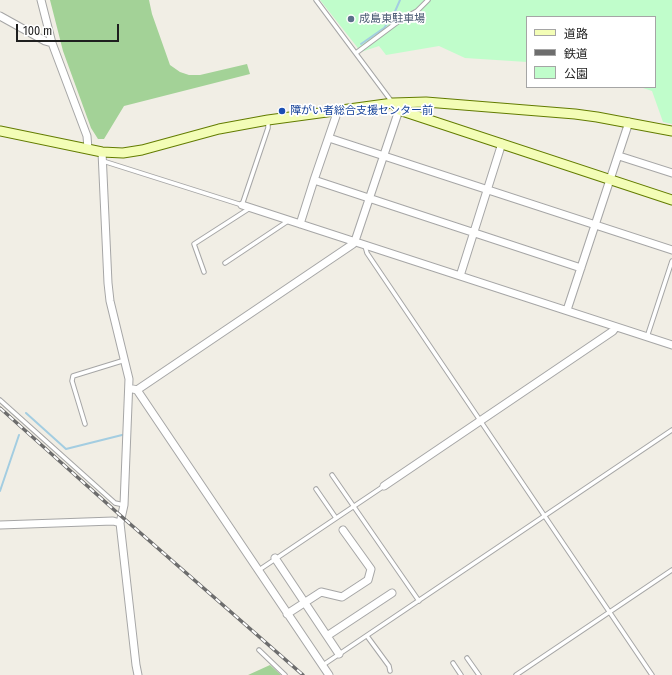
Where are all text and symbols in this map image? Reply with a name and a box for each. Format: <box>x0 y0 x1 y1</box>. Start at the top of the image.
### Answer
place label: 成島東駐車場 <box>359 12 425 26</box>
marker: 成島東駐車場 <box>346 14 356 24</box>
scale bar <box>18 16 121 42</box>
legend <box>526 16 656 88</box>
text: 100 m <box>23 24 52 38</box>
text: 道路 <box>564 27 588 41</box>
text: 鉄道 <box>564 47 588 61</box>
text: 公園 <box>564 67 588 81</box>
place label: 障がい者総合支援センター前 <box>290 104 433 118</box>
marker: 障がい者総合支援センター前 <box>277 106 287 116</box>

